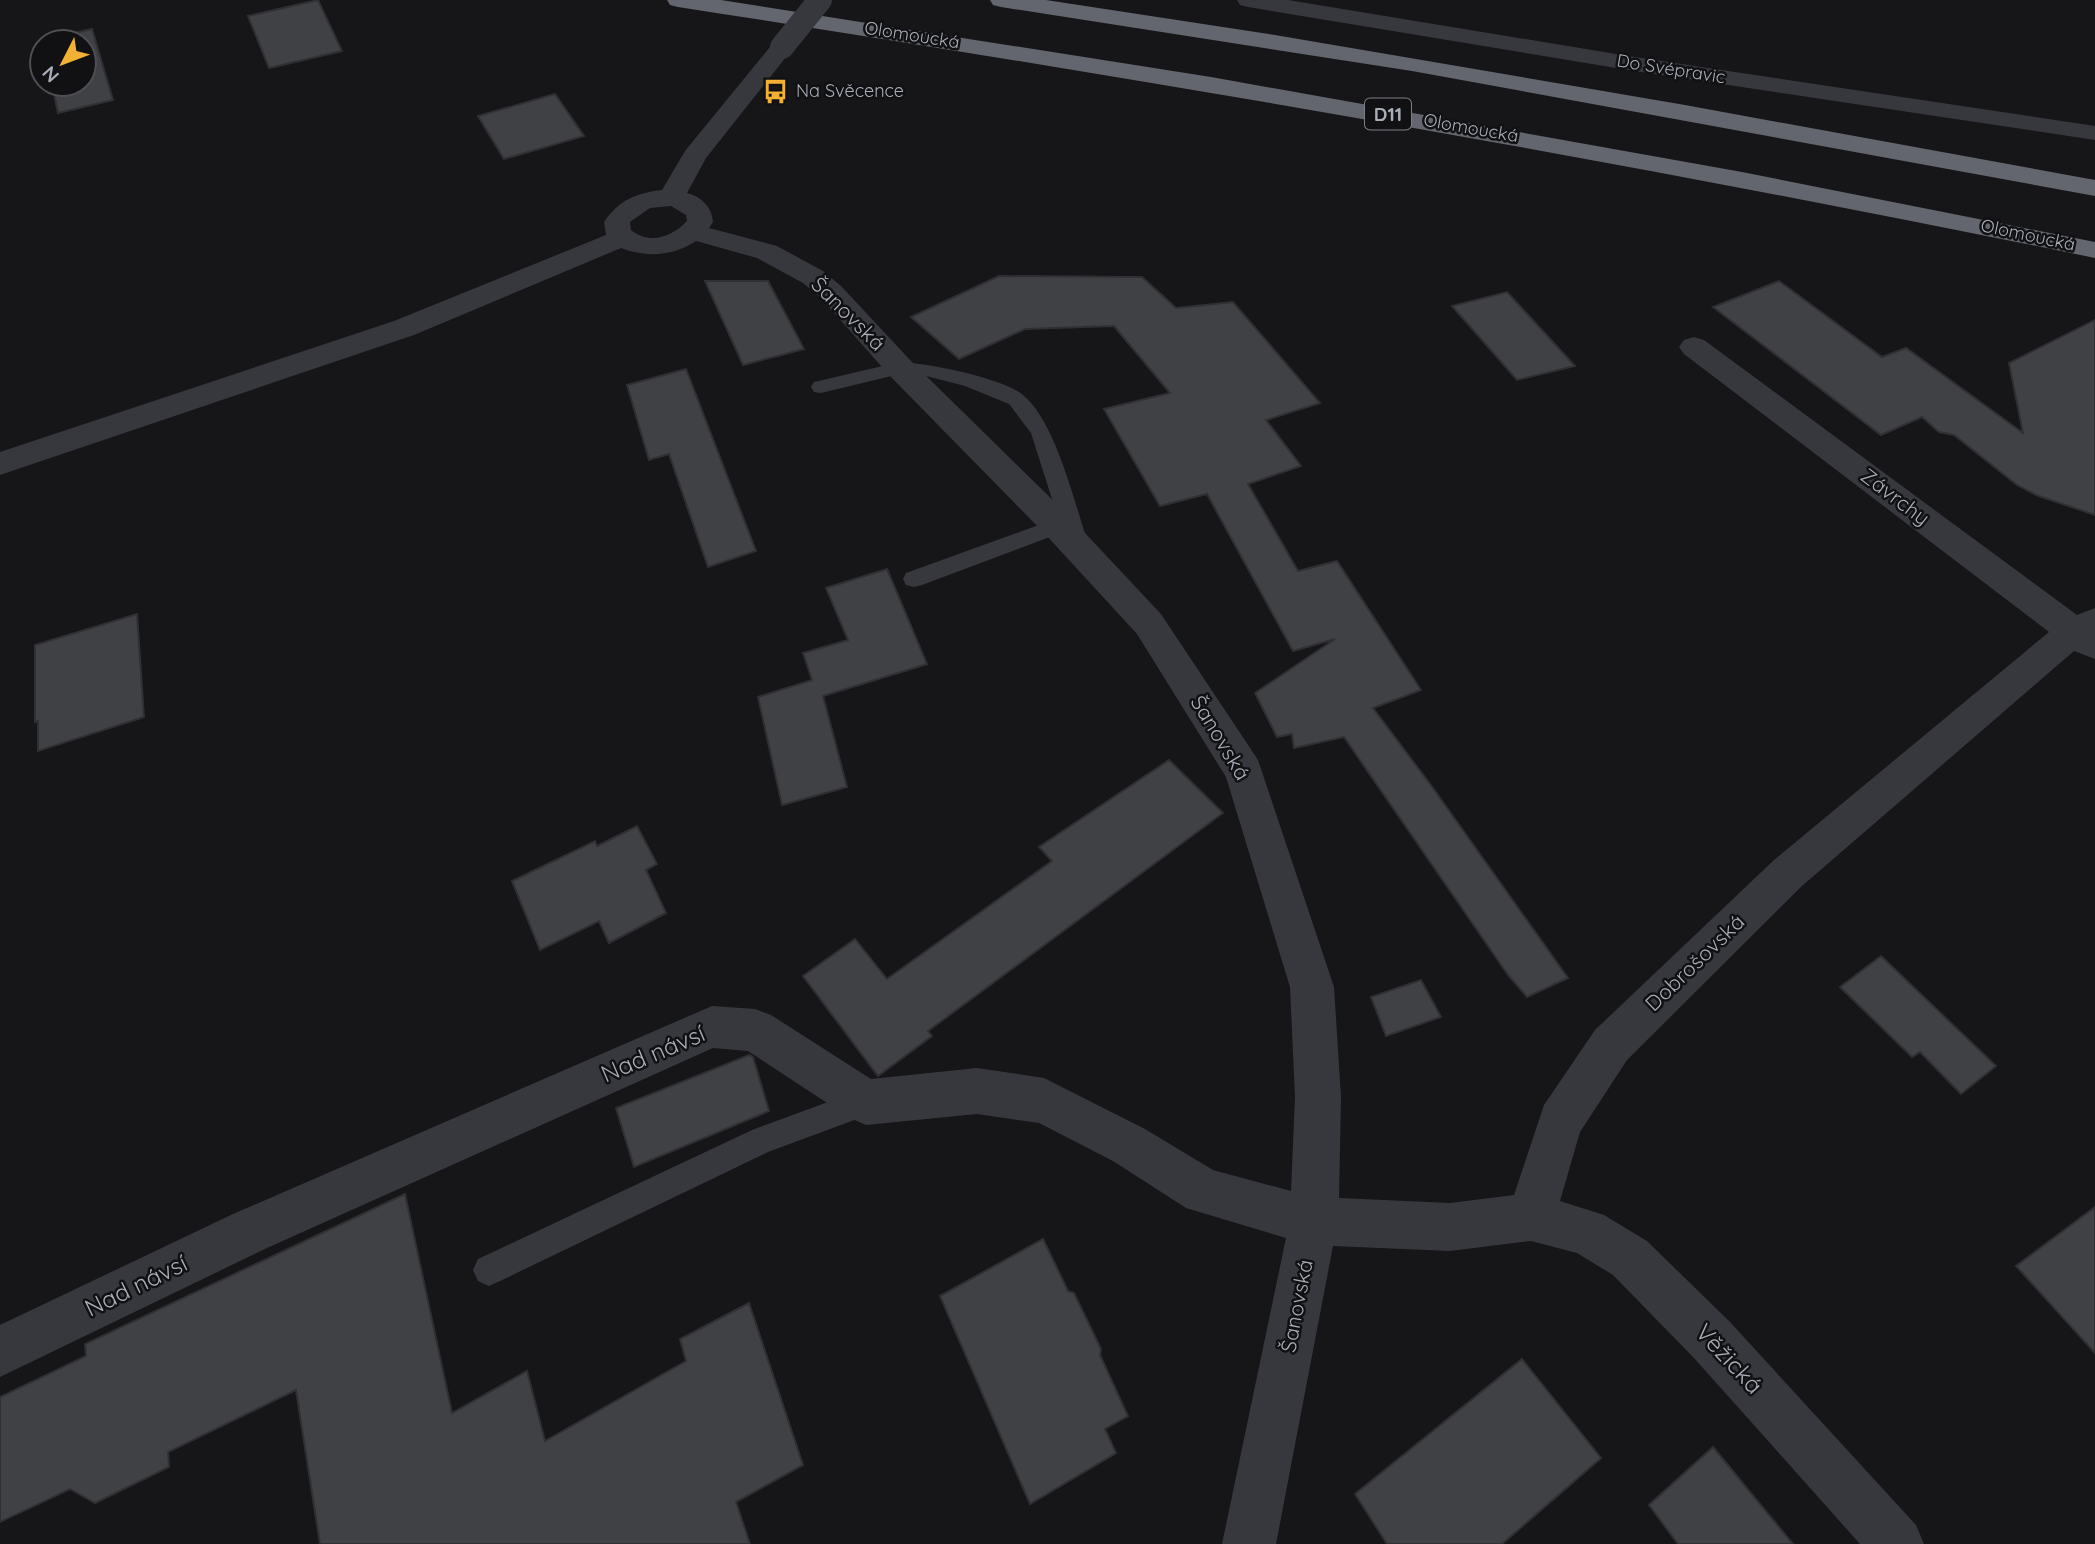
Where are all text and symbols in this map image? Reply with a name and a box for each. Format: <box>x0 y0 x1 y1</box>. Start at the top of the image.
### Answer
street label: Olomoucká <box>863 16 961 53</box>
north arrow <box>28 28 98 98</box>
street label: Do Svépravic <box>1615 49 1727 88</box>
text: N <box>37 61 64 88</box>
bus stop icon: Na Svěcence <box>762 77 790 105</box>
place label: Na Svěcence <box>796 79 904 102</box>
road number: D11 <box>1365 98 1411 130</box>
street label: Olomoucká <box>1422 108 1520 147</box>
street label: Olomoucká <box>1979 213 2077 256</box>
street label: Šanovská <box>806 271 891 356</box>
street label: Závrchy <box>1856 462 1935 530</box>
street label: Šanovská <box>1186 691 1256 784</box>
street label: Dobrošovská <box>1639 908 1749 1016</box>
street label: Nad návsí <box>596 1017 710 1088</box>
street label: Nad návsí <box>79 1247 192 1323</box>
street label: Šanovská <box>1274 1257 1318 1354</box>
street label: Věžická <box>1690 1317 1770 1400</box>

